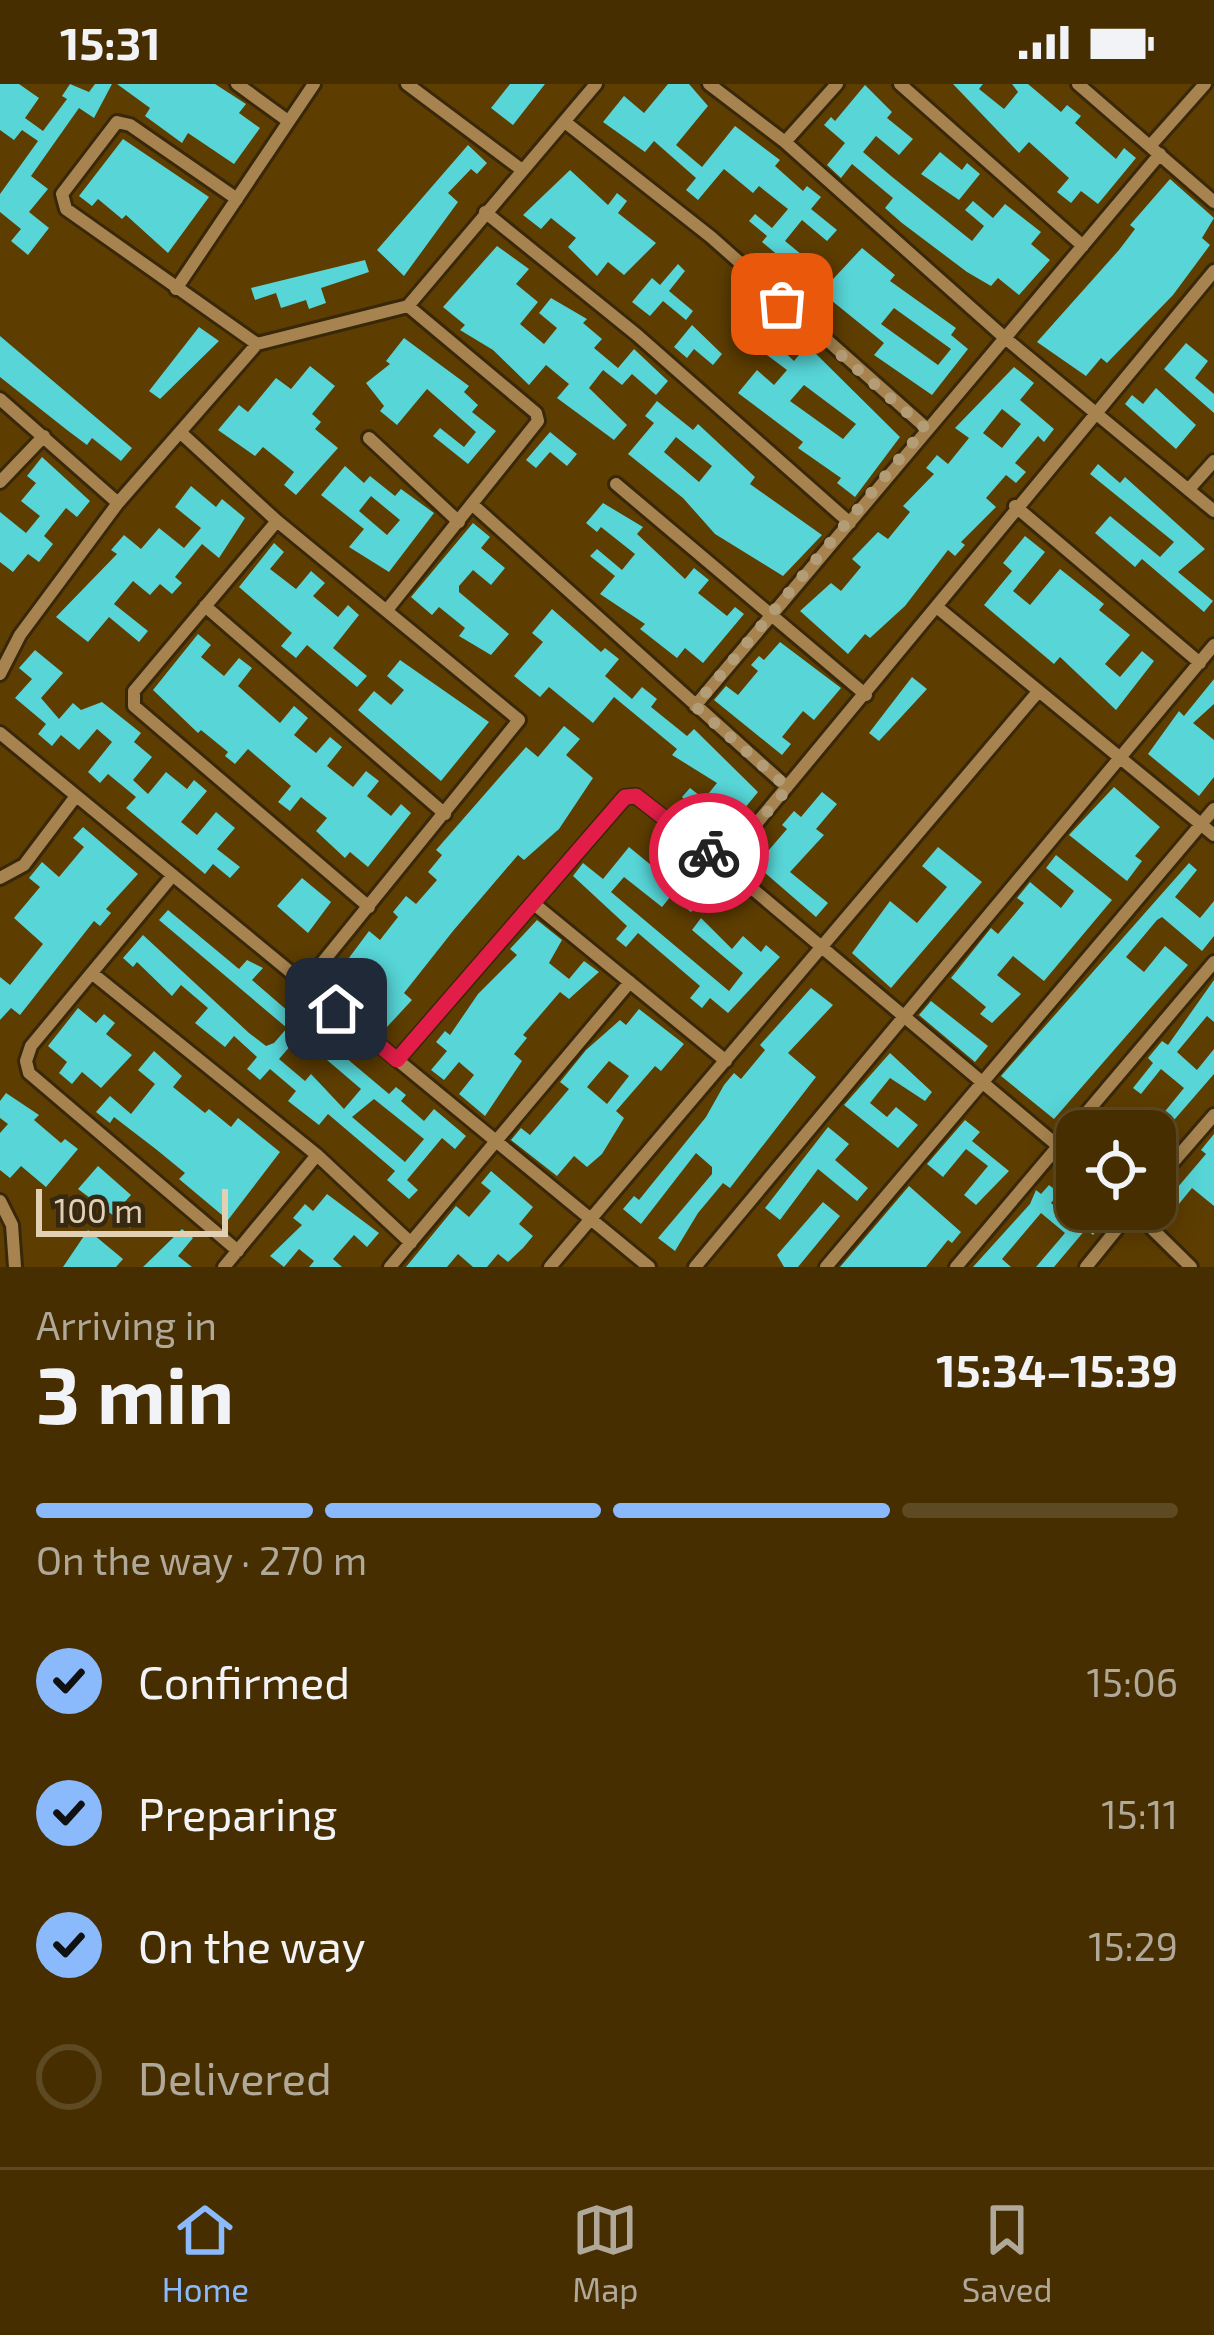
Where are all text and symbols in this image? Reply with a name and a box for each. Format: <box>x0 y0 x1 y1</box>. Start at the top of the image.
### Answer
text: 15:31 <box>60 15 161 69</box>
pin <box>731 253 833 355</box>
icon: bag <box>749 271 815 337</box>
courier <box>649 793 769 913</box>
icon: bike <box>676 820 742 886</box>
pin <box>285 958 387 1060</box>
icon: home <box>303 976 369 1042</box>
map controls <box>1056 1110 1176 1230</box>
button: locate <box>1056 1110 1176 1230</box>
scale bar <box>36 1183 228 1236</box>
text: 100 m <box>54 1190 143 1230</box>
text: Arriving in <box>36 1301 217 1348</box>
text: 15:34–15:39 <box>936 1342 1178 1396</box>
text: 3 min <box>36 1346 234 1440</box>
text: On the way · 270 m <box>36 1536 367 1583</box>
icon: check <box>36 1648 102 1714</box>
text: Confirmed <box>138 1654 350 1708</box>
text: 15:06 <box>1087 1658 1178 1705</box>
icon: check <box>36 1780 102 1846</box>
text: Preparing <box>138 1786 337 1840</box>
text: 15:11 <box>1101 1790 1178 1837</box>
icon: check <box>36 1912 102 1978</box>
text: On the way <box>138 1918 365 1972</box>
text: 15:29 <box>1088 1922 1178 1969</box>
text: Delivered <box>138 2050 332 2104</box>
tab: Home <box>162 2197 249 2309</box>
tab: Map <box>572 2197 639 2309</box>
tab: Saved <box>962 2197 1052 2309</box>

